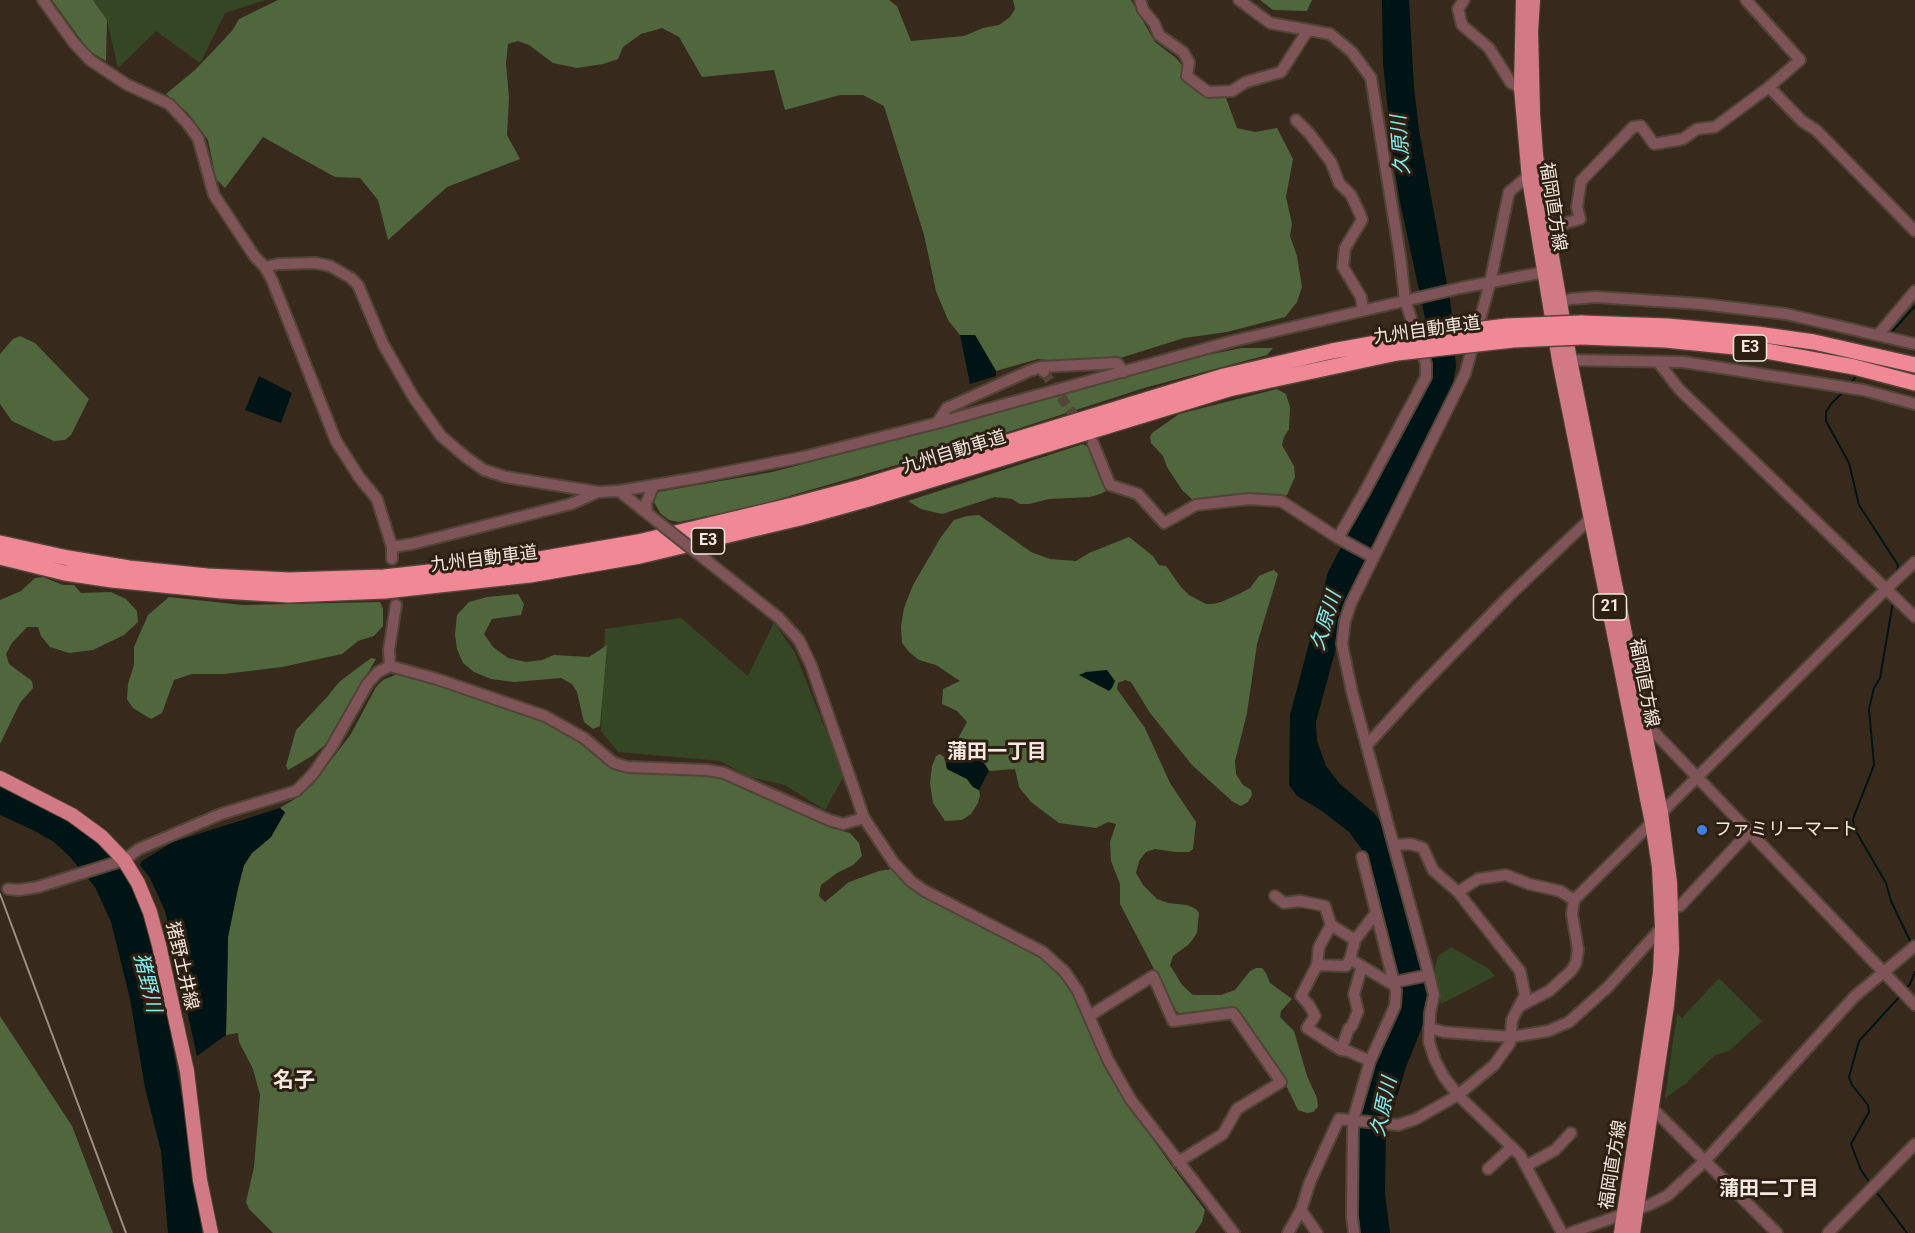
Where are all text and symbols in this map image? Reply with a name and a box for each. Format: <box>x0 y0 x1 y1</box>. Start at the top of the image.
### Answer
water label: 久原川 <box>1388 114 1416 176</box>
street label: 福岡直方線 <box>1534 161 1570 253</box>
street label: 九州自動車道 <box>1372 313 1482 349</box>
road number: E3 <box>1734 335 1766 361</box>
street label: 九州自動車道 <box>899 427 1009 479</box>
road number: E3 <box>692 528 724 554</box>
street label: 九州自動車道 <box>429 543 539 577</box>
water label: 久原川 <box>1307 589 1347 653</box>
road number: 21 <box>1594 594 1626 620</box>
street label: 福岡直方線 <box>1624 637 1662 729</box>
district label: 蒲田一丁目 <box>947 741 1047 765</box>
place label: ファミリーマート <box>1714 819 1858 841</box>
marker: ファミリーマート <box>1695 823 1709 837</box>
street label: 猪野土井線 <box>160 920 202 1012</box>
water label: 猪野川 <box>127 951 165 1015</box>
district label: 名子 <box>273 1069 315 1095</box>
water label: 久原川 <box>1367 1075 1403 1139</box>
street label: 福岡直方線 <box>1596 1119 1632 1211</box>
district label: 蒲田二丁目 <box>1719 1178 1819 1202</box>

